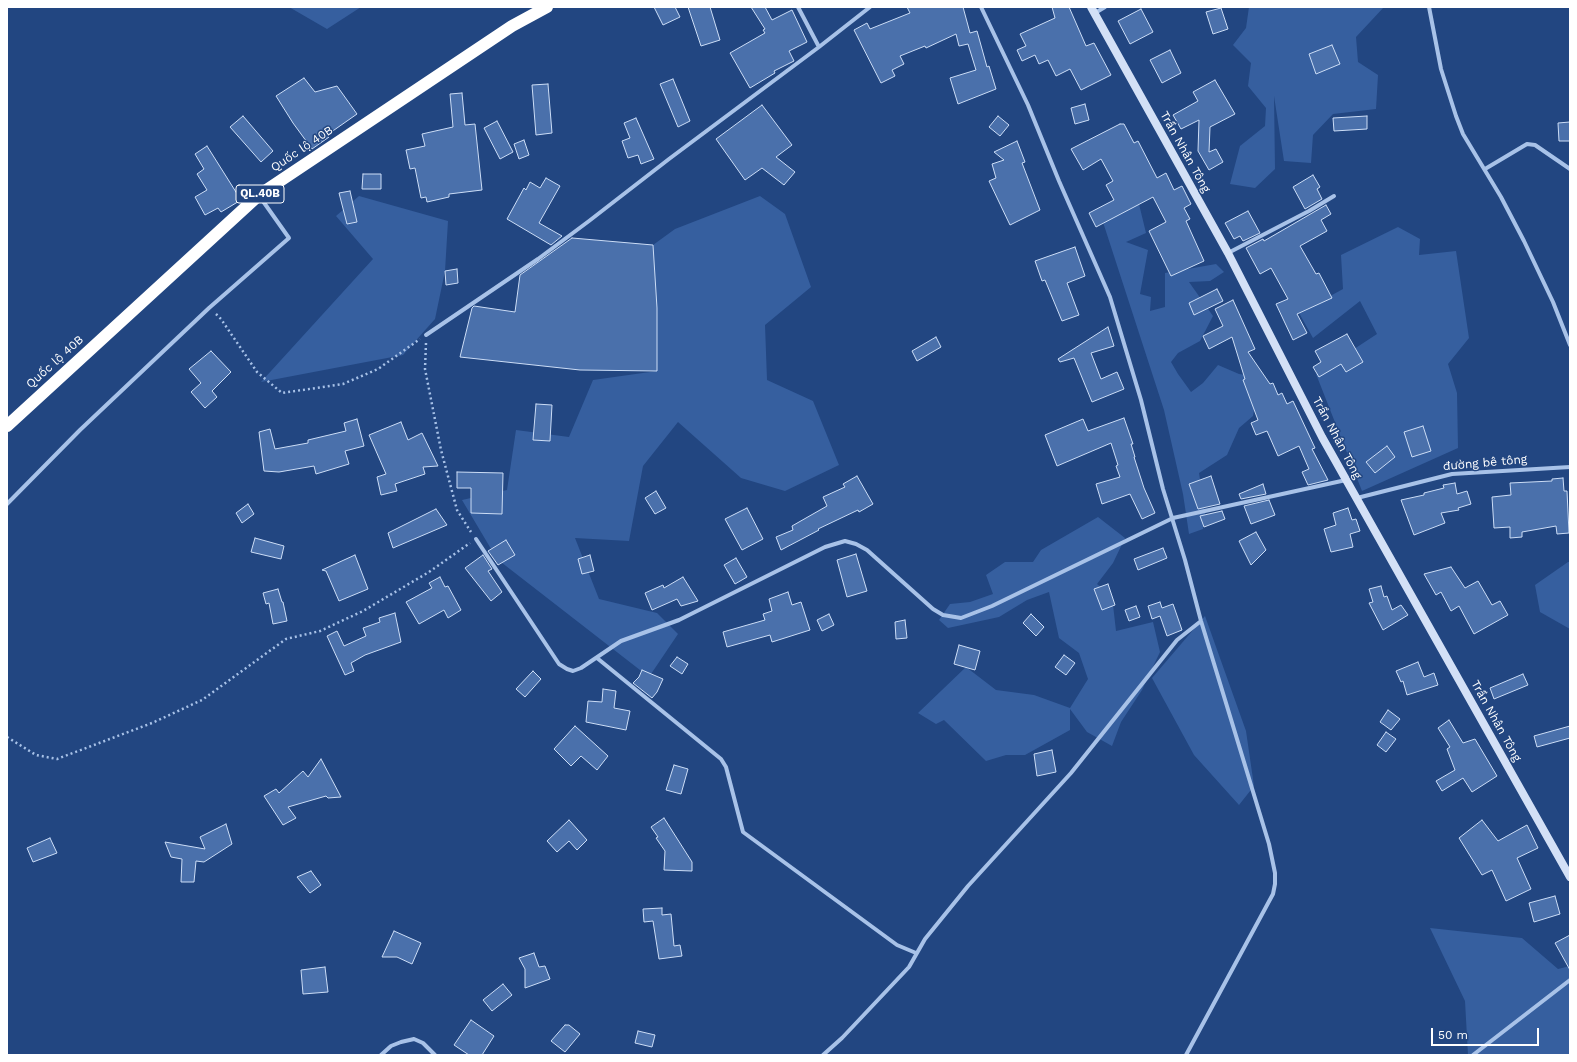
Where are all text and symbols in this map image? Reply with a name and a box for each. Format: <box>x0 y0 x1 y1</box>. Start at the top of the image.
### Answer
street label: Trần Nhân Tông <box>1157 109 1213 195</box>
street label: Quốc lộ 40B <box>268 123 336 175</box>
road number: QL.40B <box>236 185 284 203</box>
street label: Quốc lộ 40B <box>23 333 87 391</box>
street label: Trần Nhân Tông <box>1309 394 1365 482</box>
street label: đường bê tông <box>1442 452 1528 474</box>
street label: Trần Nhân Tông <box>1468 678 1524 764</box>
scale bar <box>1433 1020 1541 1046</box>
text: 50 m <box>1438 1028 1468 1042</box>

